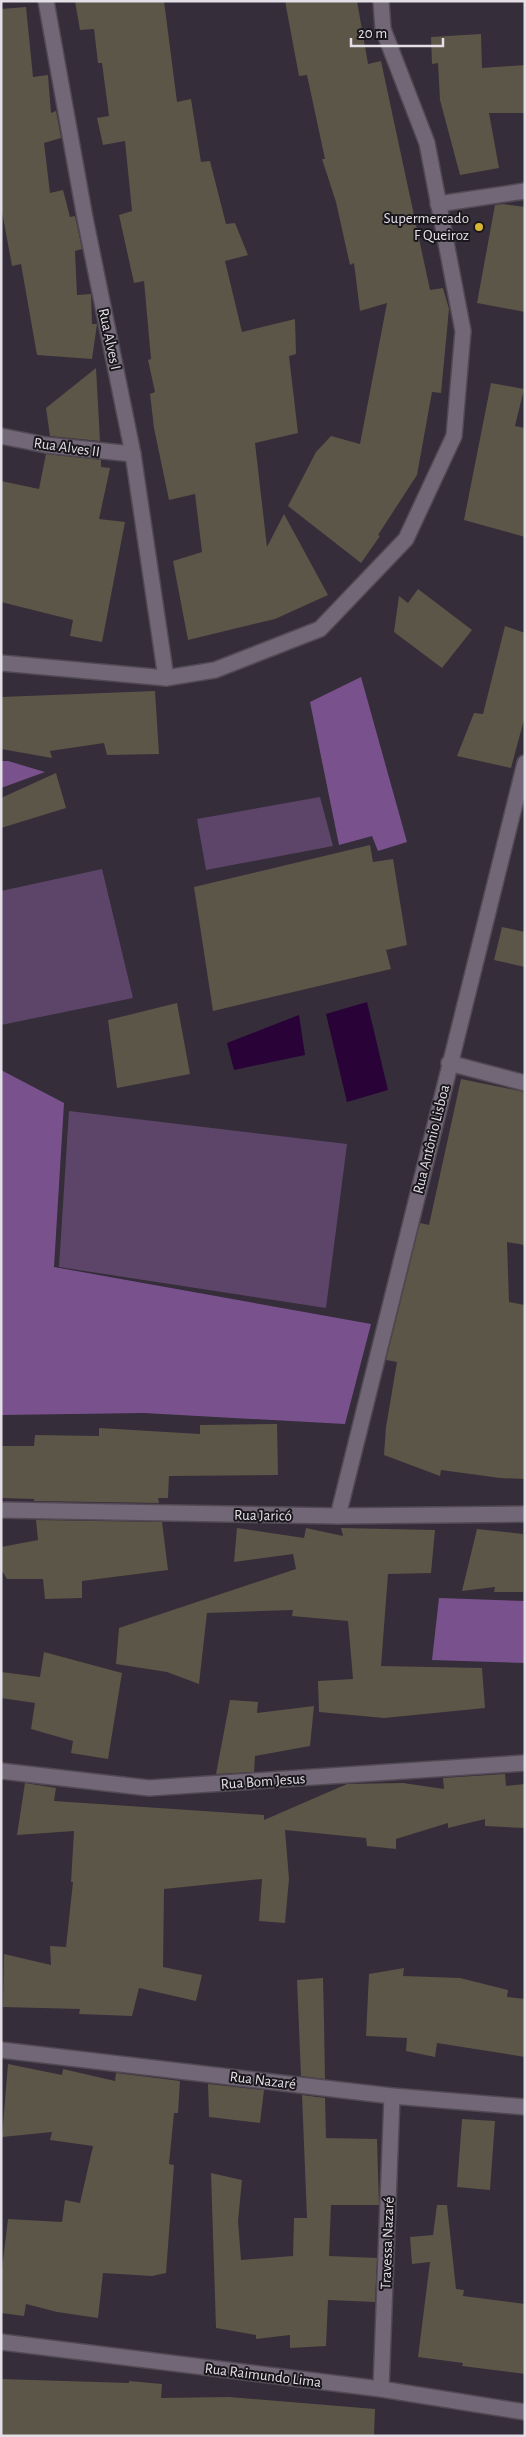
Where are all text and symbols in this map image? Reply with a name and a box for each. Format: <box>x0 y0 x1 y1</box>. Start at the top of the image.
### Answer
scale bar <box>351 15 444 47</box>
text: 20 m <box>358 26 387 41</box>
place label: Supermercado F Queiroz <box>383 211 469 243</box>
marker: Supermercado F Queiroz <box>473 221 485 233</box>
street label: Rua Alves I <box>96 307 123 371</box>
street label: Rua Alves II <box>33 435 101 460</box>
street label: Rua Antônio Lisboa <box>411 1083 452 1195</box>
street label: Rua Jaricó <box>234 1507 292 1524</box>
street label: Rua Bom Jesus <box>220 1771 306 1792</box>
street label: Rua Nazaré <box>229 2069 297 2092</box>
street label: Travessa Nazaré <box>378 2196 397 2290</box>
street label: Rua Raimundo Lima <box>204 2361 322 2390</box>

